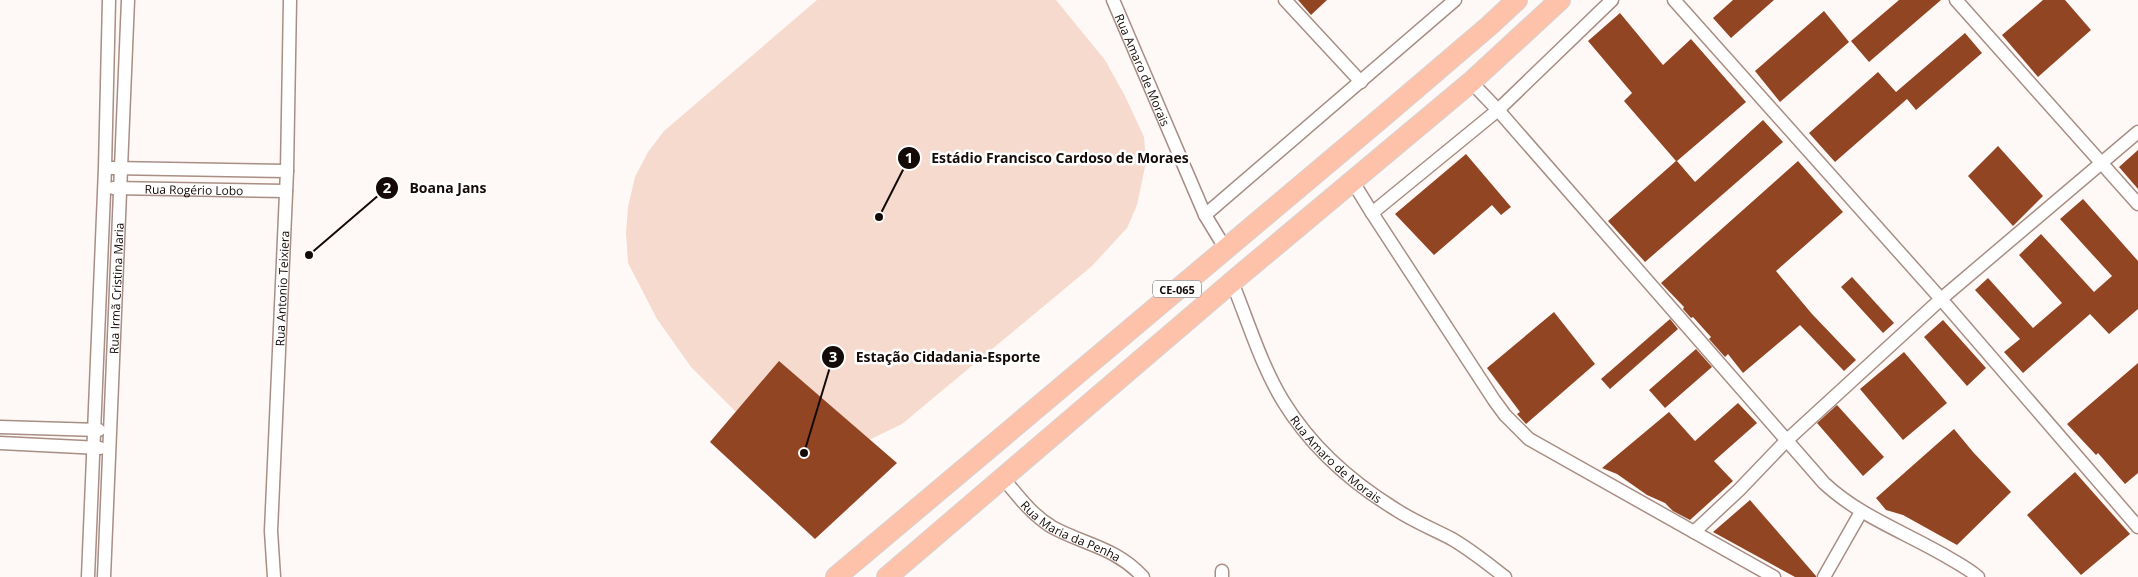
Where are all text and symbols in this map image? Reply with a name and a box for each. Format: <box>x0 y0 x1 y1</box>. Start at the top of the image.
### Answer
street label: Rua Amaro de Morais <box>1111 11 1175 129</box>
callout: Estádio Francisco Cardoso de Moraes <box>896 144 1199 173</box>
text: 1 <box>905 147 913 167</box>
text: Estádio Francisco Cardoso de Moraes <box>931 148 1189 167</box>
callout: Boana Jans <box>375 173 497 202</box>
text: 2 <box>383 177 392 197</box>
text: Boana Jans <box>409 178 487 197</box>
street label: Rua Rogério Lobo <box>144 180 244 199</box>
street label: Rua Irmã Cristina Maria <box>105 222 127 354</box>
street label: Rua Antonio Teixiera <box>271 230 293 347</box>
road number: CE-065 <box>1153 280 1201 298</box>
callout: Estação Cidadania-Esporte <box>821 343 1050 372</box>
text: 3 <box>829 346 837 366</box>
text: Estação Cidadania-Esporte <box>856 347 1040 366</box>
street label: Rua Amaro de Morais <box>1287 412 1386 507</box>
street label: Rua Maria da Penha <box>1017 497 1124 565</box>

